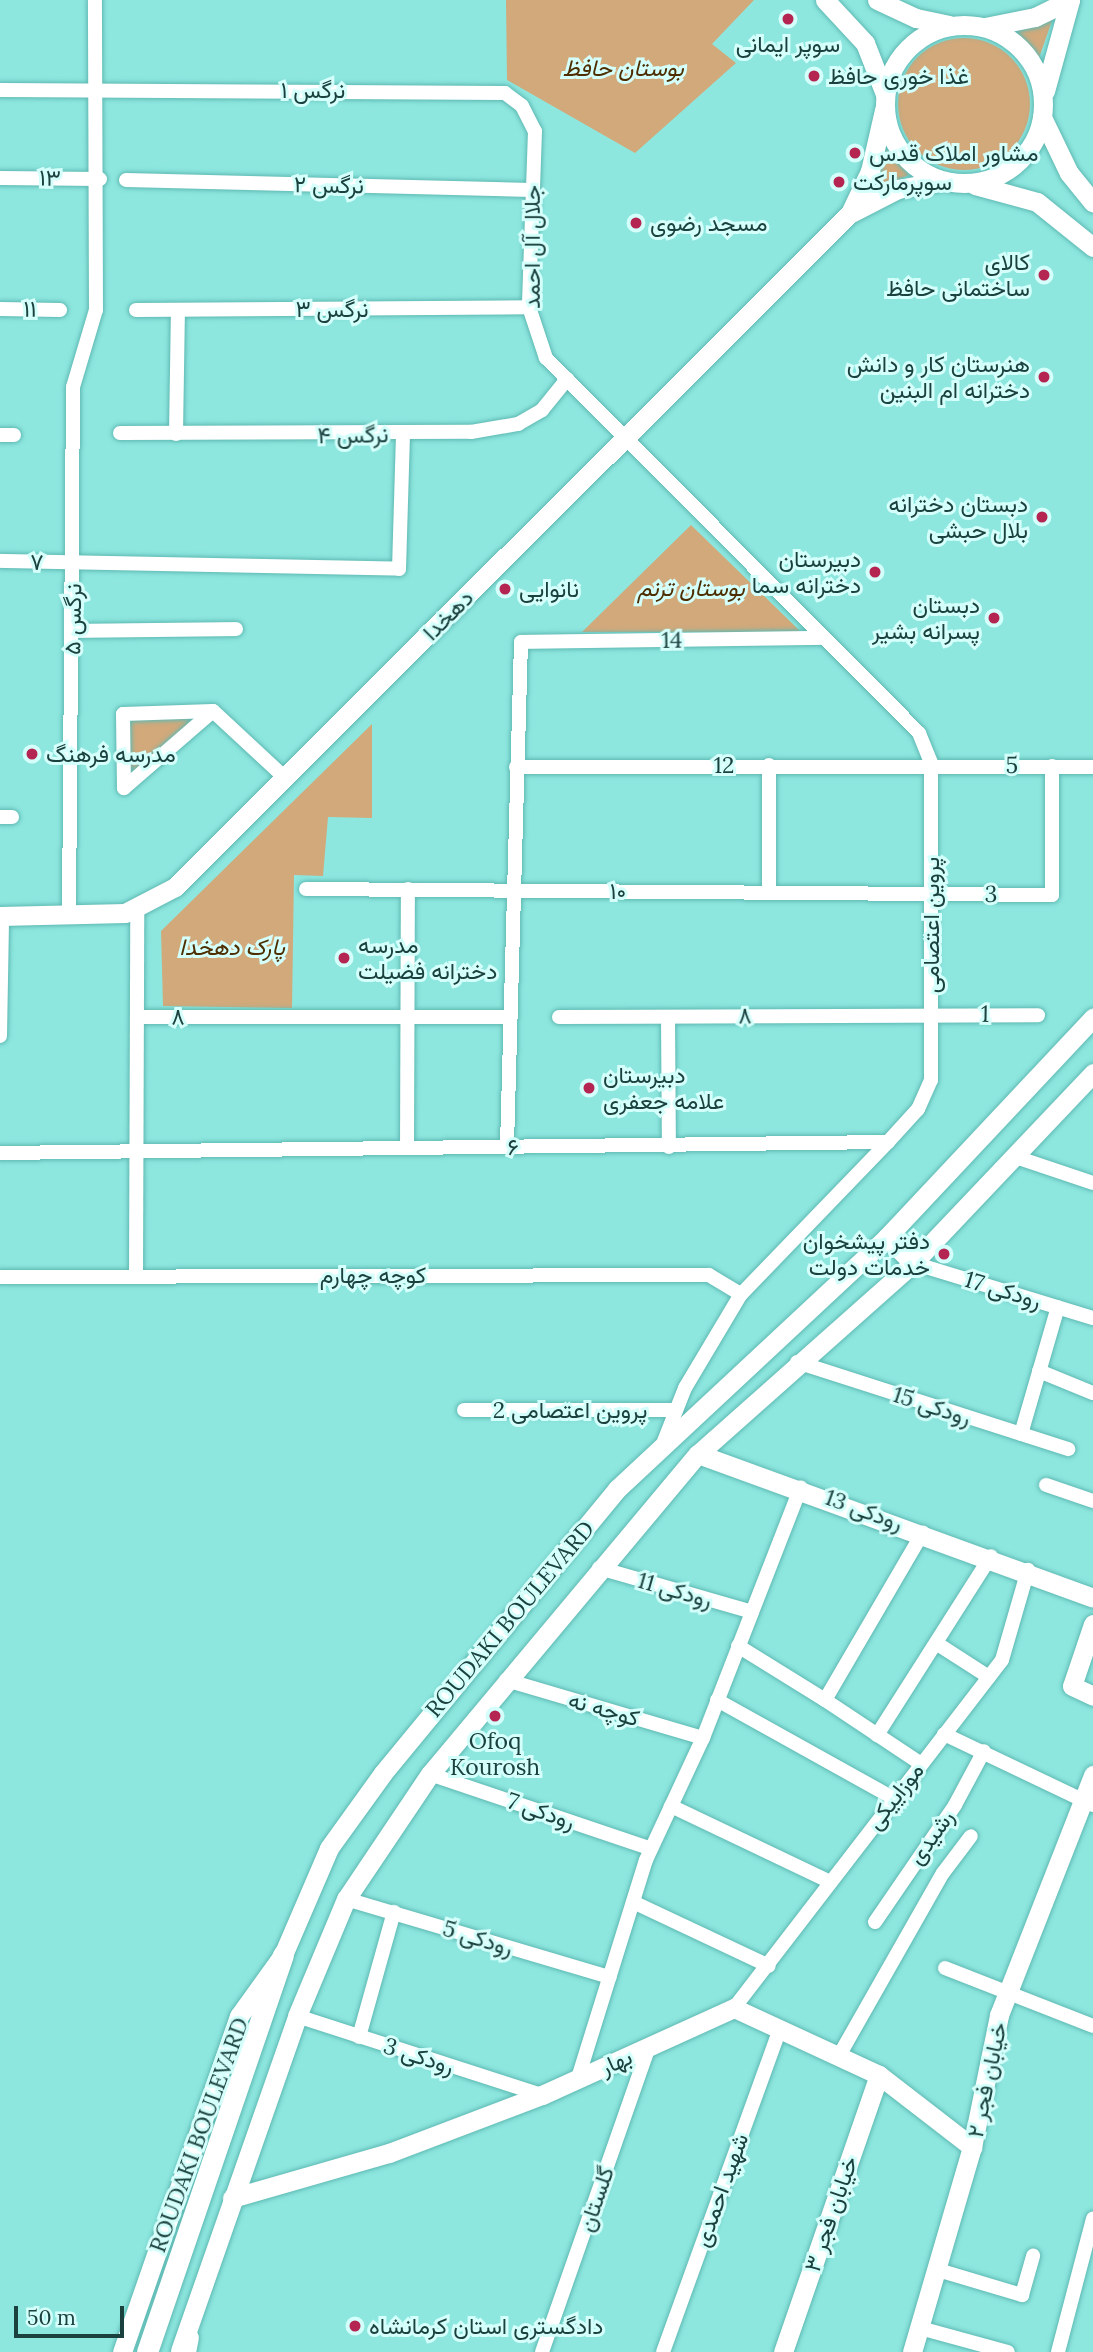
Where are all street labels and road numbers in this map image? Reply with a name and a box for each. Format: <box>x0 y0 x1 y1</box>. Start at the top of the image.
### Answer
street label: نرگس ۱ <box>281 76 345 104</box>
street label: ۱۳ <box>39 164 61 192</box>
street label: نرگس ۲ <box>294 171 364 199</box>
street label: جلال آل احمد <box>518 185 546 309</box>
street label: ۱۱ <box>23 295 37 323</box>
street label: نرگس ۳ <box>295 295 369 323</box>
street label: نرگس ۴ <box>317 421 389 449</box>
street label: ۷ <box>30 548 44 576</box>
street label: نرگس ۵ <box>59 583 87 655</box>
street label: دهخدا <box>417 584 479 646</box>
street label: 14 <box>661 626 683 654</box>
street label: 12 <box>714 751 734 779</box>
street label: 5 <box>1005 751 1019 779</box>
street label: پروین اعتصامی <box>917 857 945 993</box>
street label: ۱۰ <box>610 877 626 905</box>
street label: 3 <box>984 880 998 908</box>
street label: 1 <box>981 1000 989 1028</box>
street label: ۸ <box>738 1002 752 1030</box>
street label: ۸ <box>171 1003 185 1031</box>
street label: ۶ <box>507 1133 519 1161</box>
street label: کوچه چهارم <box>320 1261 426 1289</box>
street label: رودکی 17 <box>961 1265 1045 1315</box>
street label: رودکی 15 <box>889 1380 975 1432</box>
street label: پروین اعتصامی 2 <box>493 1396 647 1424</box>
street label: رودکی 13 <box>821 1483 907 1537</box>
street label: ROUDAKI BOULEVARD <box>420 1515 600 1723</box>
street label: رودکی 11 <box>634 1566 716 1614</box>
street label: کوچه نه <box>565 1686 643 1732</box>
street label: موزاییکی <box>860 1757 930 1835</box>
street label: رودکی 7 <box>503 1787 579 1835</box>
street label: رشیدی <box>902 1804 960 1870</box>
street label: رودکی 5 <box>439 1914 517 1962</box>
street label: ROUDAKI BOULEVARD <box>144 2014 254 2256</box>
street label: خیابان فجر ۲ <box>961 2020 1013 2140</box>
street label: رودکی 3 <box>380 2032 458 2080</box>
street label: بهار <box>596 2043 636 2081</box>
street label: شهید احمدی <box>688 2130 754 2250</box>
street label: خیابان فجر ۳ <box>798 2153 864 2275</box>
street label: گلستان <box>572 2163 620 2235</box>

